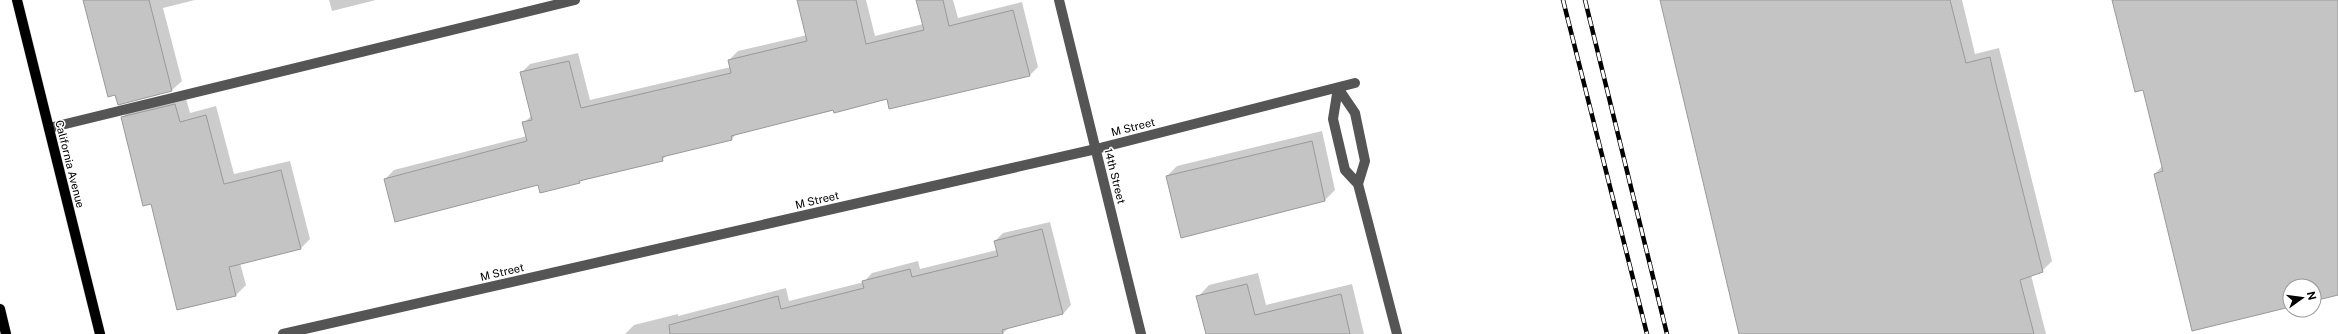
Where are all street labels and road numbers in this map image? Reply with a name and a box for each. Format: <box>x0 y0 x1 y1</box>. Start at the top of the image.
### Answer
street label: M Street <box>1110 116 1156 138</box>
street label: California Avenue <box>53 119 87 209</box>
street label: 14th Street <box>1102 147 1128 205</box>
street label: M Street <box>794 189 840 211</box>
street label: M Street <box>479 261 525 283</box>

